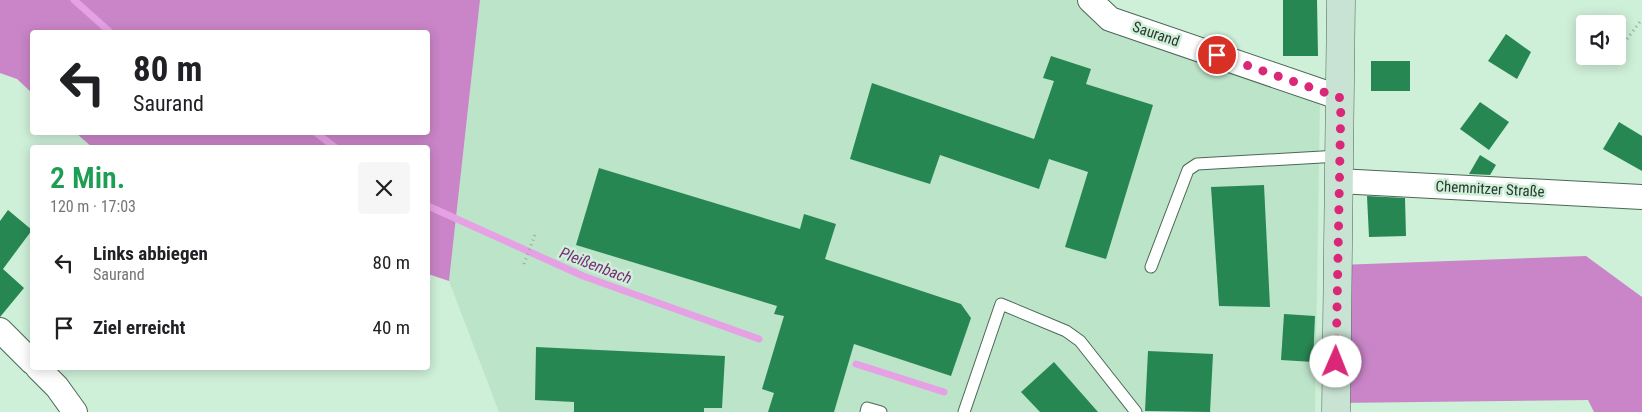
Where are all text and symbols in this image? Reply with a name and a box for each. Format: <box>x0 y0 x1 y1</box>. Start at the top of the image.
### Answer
map controls <box>1576 15 1626 65</box>
button: sound <box>1576 15 1626 65</box>
street label: Saurand <box>1130 18 1182 50</box>
pin <box>1196 34 1238 76</box>
icon: arrive <box>1203 41 1231 69</box>
text: 80 m <box>133 49 202 90</box>
icon: left <box>50 50 115 115</box>
text: Saurand <box>133 91 204 116</box>
text: 2 Min. <box>50 160 125 195</box>
button: close <box>358 162 410 214</box>
street label: Chemnitzer Straße <box>1435 177 1545 201</box>
text: 120 m · 17:03 <box>50 197 136 216</box>
text: Links abbiegen <box>93 242 208 265</box>
water label: Pleißenbach <box>557 243 635 288</box>
icon: left <box>50 249 78 277</box>
text: 80 m <box>373 251 410 274</box>
text: Saurand <box>93 265 145 284</box>
icon: arrive <box>50 314 78 342</box>
text: Ziel erreicht <box>93 316 185 339</box>
text: 40 m <box>373 316 410 339</box>
position arrow <box>1309 335 1361 387</box>

